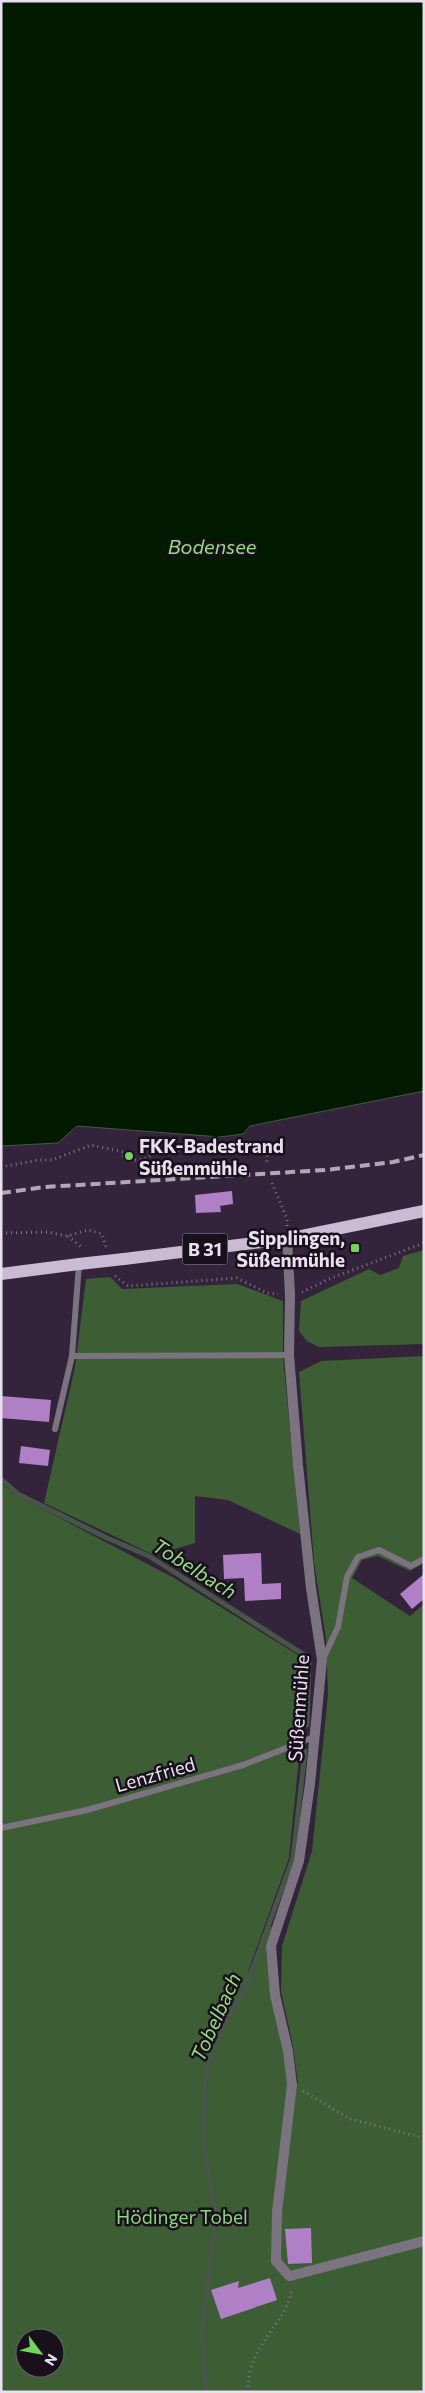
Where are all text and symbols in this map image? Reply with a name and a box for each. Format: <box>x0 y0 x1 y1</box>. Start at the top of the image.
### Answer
water label: Bodensee <box>168 534 257 558</box>
place label: FKK-Badestrand Süßenmühle <box>139 1134 284 1179</box>
marker: FKK-Badestrand Süßenmühle <box>123 1150 135 1162</box>
place label: Sipplingen, Süßenmühle <box>237 1226 345 1271</box>
road number: B 31 <box>182 1234 228 1264</box>
marker: Sipplingen, Süßenmühle <box>349 1242 361 1254</box>
water label: Tobelbach <box>149 1533 241 1603</box>
street label: Süßenmühle <box>283 1654 313 1762</box>
street label: Lenzfried <box>112 1752 198 1796</box>
water label: Tobelbach <box>185 1969 245 2065</box>
park label: Hödinger Tobel <box>116 2205 248 2228</box>
north arrow <box>15 2328 65 2378</box>
text: N <box>41 2351 61 2369</box>

